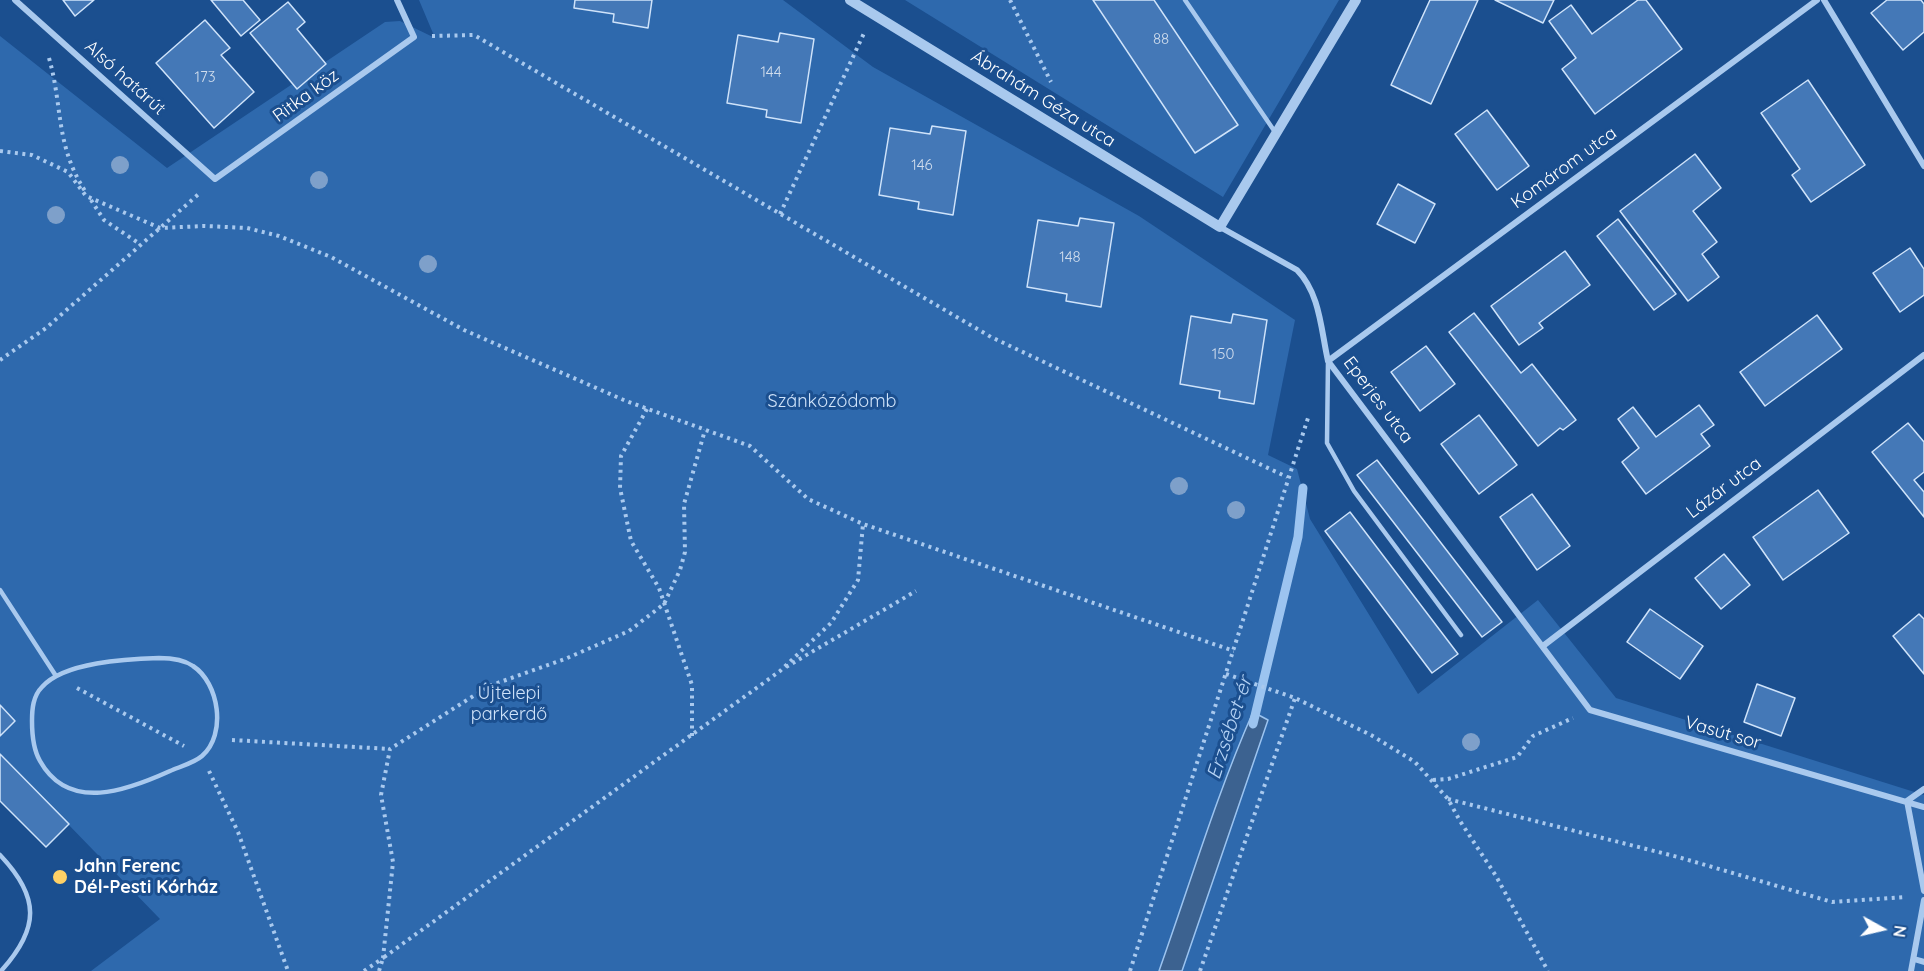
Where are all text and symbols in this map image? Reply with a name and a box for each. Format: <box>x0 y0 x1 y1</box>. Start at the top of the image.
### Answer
house number: 88 <box>1153 30 1169 48</box>
street label: Alsó határút <box>80 36 170 120</box>
street label: Ábrahám Géza utca <box>967 46 1119 152</box>
house number: 144 <box>760 63 782 81</box>
street label: Ritka köz <box>269 65 343 127</box>
house number: 173 <box>194 68 216 86</box>
street label: Komárom utca <box>1507 122 1621 214</box>
house number: 146 <box>911 156 933 174</box>
house number: 148 <box>1059 248 1081 266</box>
house number: 150 <box>1212 345 1234 363</box>
street label: Eperjes utca <box>1338 352 1418 448</box>
park label: Szánkózódomb <box>768 391 896 413</box>
street label: Lázár utca <box>1682 453 1766 523</box>
water label: Erzsébet-ér <box>1202 674 1258 782</box>
park label: Újtelepi parkerdő <box>471 683 547 726</box>
street label: Vasút sor <box>1682 712 1764 754</box>
place label: Jahn Ferenc Dél-Pesti Kórház <box>74 856 218 898</box>
marker: Jahn Ferenc Dél-Pesti Kórház <box>51 868 69 886</box>
north arrow <box>1852 899 1912 959</box>
text: N <box>1889 924 1911 939</box>

